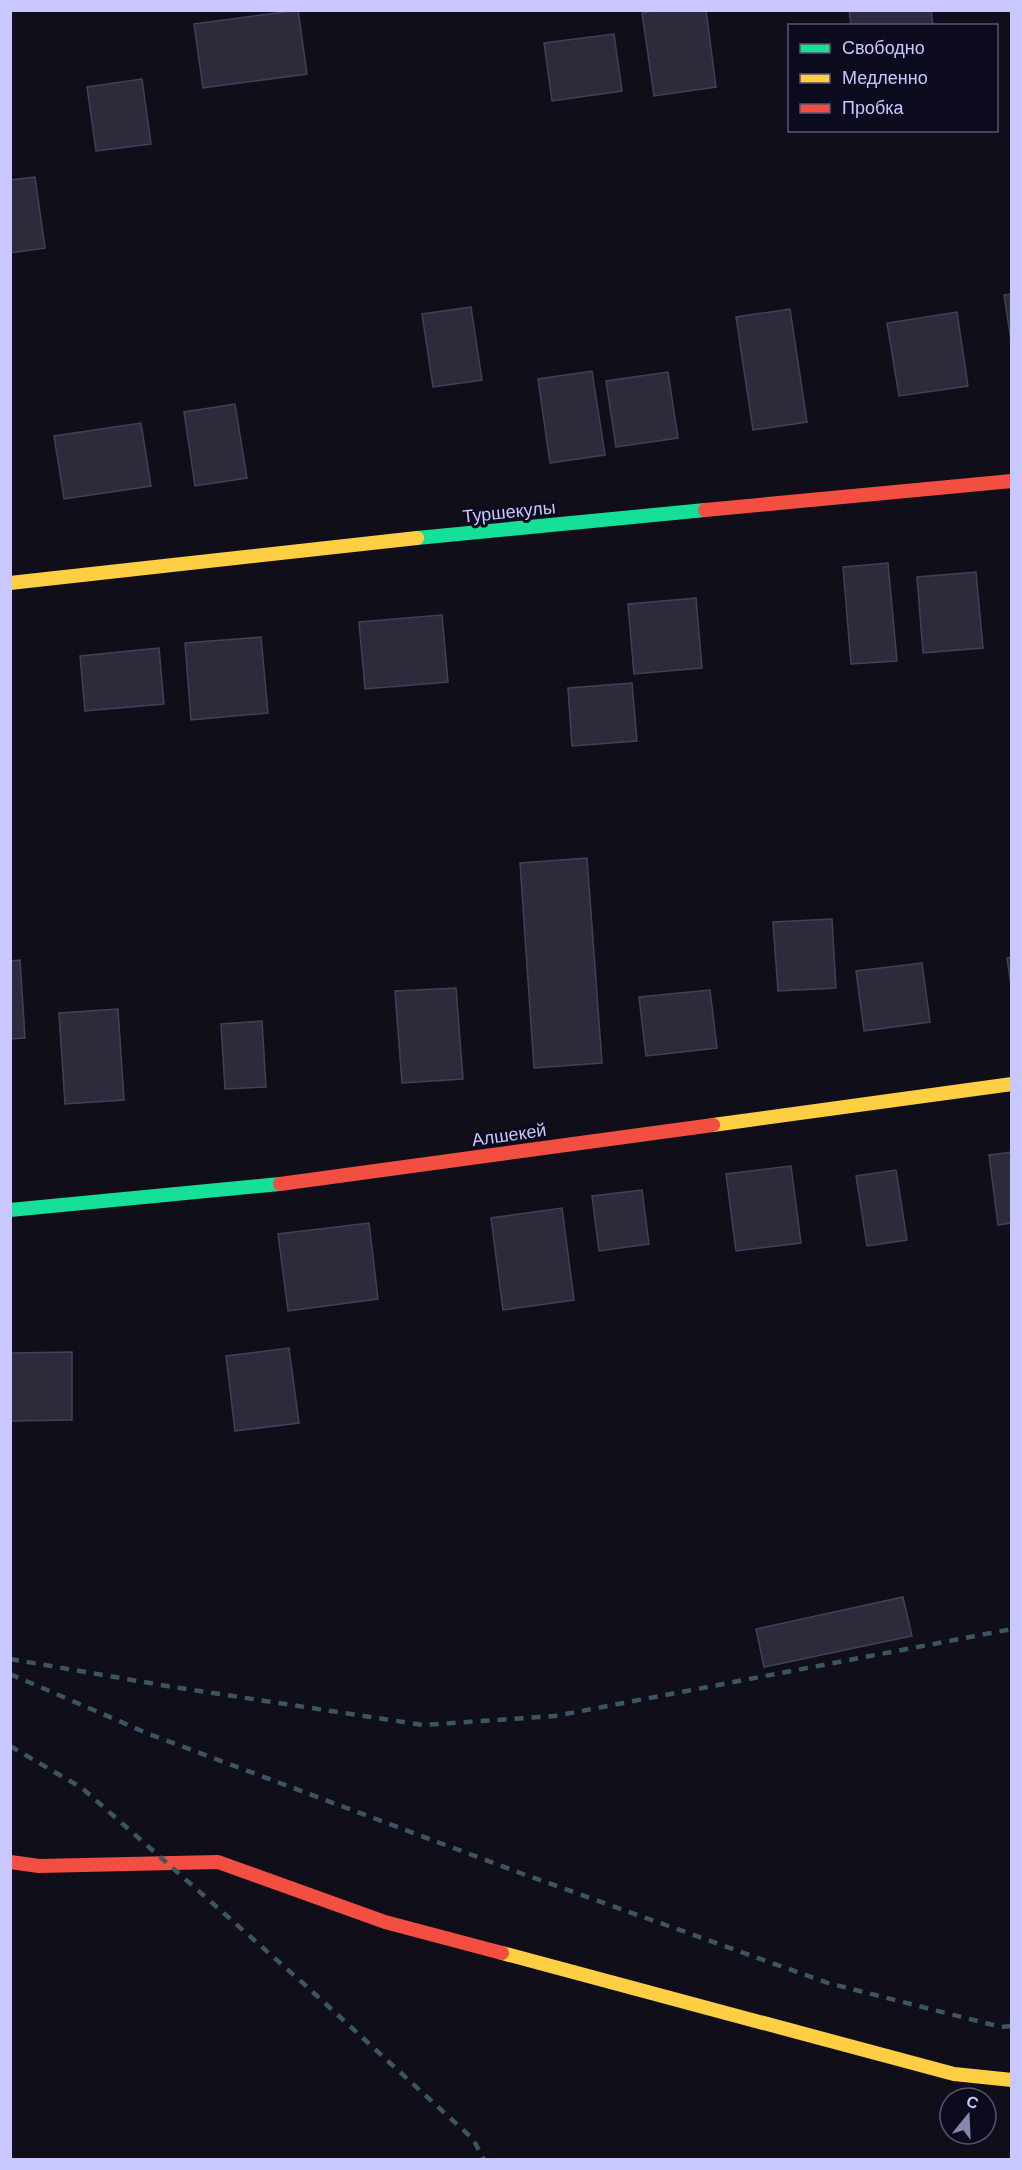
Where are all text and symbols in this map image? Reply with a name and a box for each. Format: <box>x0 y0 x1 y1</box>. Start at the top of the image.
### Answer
legend <box>788 24 998 132</box>
text: Свободно <box>842 38 925 58</box>
text: Медленно <box>842 68 928 88</box>
text: Пробка <box>842 98 905 118</box>
street label: Туршекулы <box>462 497 556 527</box>
street label: Алшекей <box>470 1120 548 1150</box>
north arrow <box>938 2086 998 2146</box>
text: С <box>964 2092 981 2112</box>

